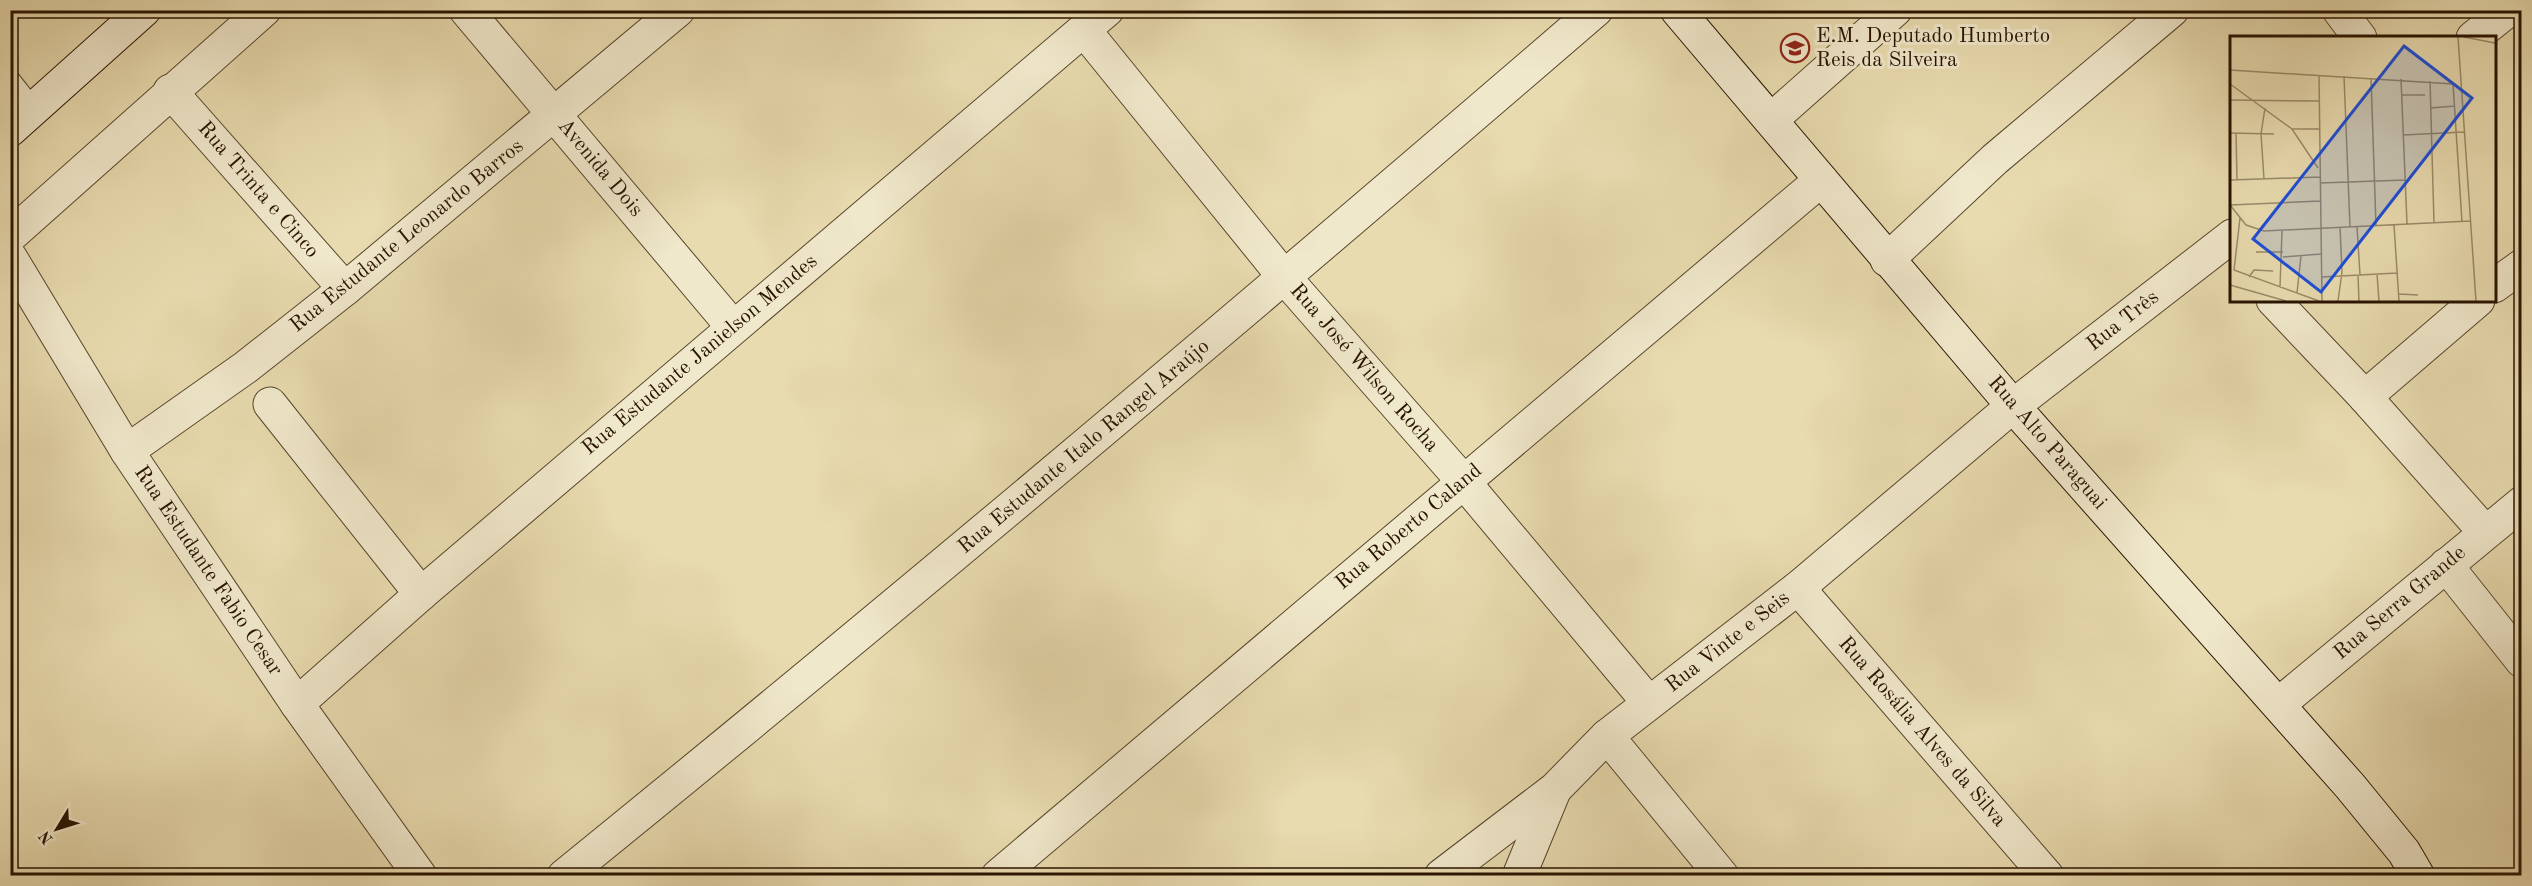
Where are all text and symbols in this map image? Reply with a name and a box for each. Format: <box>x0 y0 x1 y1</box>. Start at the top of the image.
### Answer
place label: E.M. Deputado Humberto Reis da Silveira <box>1816 26 2050 71</box>
school or university icon: E.M. Deputado Humberto Reis da Silveira <box>1779 32 1811 64</box>
inset map <box>2230 36 2496 302</box>
street label: Avenida Dois <box>553 115 647 221</box>
street label: Rua Trinta e Cinco <box>193 118 323 262</box>
street label: Rua Estudante Leonardo Barros <box>286 135 528 337</box>
street label: Rua Estudante Janielson Mendes <box>579 251 821 459</box>
street label: Rua José Wilson Rocha <box>1286 280 1442 456</box>
street label: Rua Três <box>2083 287 2163 355</box>
street label: Rua Estudante Italo Rangel Araújo <box>954 336 1214 558</box>
street label: Rua Alto Paraguai <box>1984 372 2110 514</box>
street label: Rua Roberto Caland <box>1332 460 1486 594</box>
street label: Rua Estudante Fabio Cesar <box>130 462 286 680</box>
street label: Rua Serra Grande <box>2330 542 2470 664</box>
street label: Rua Vinte e Seis <box>1662 587 1794 697</box>
street label: Rua Rosália Alves da Silva <box>1834 633 2010 831</box>
north arrow <box>27 799 87 859</box>
text: N <box>36 827 57 847</box>

